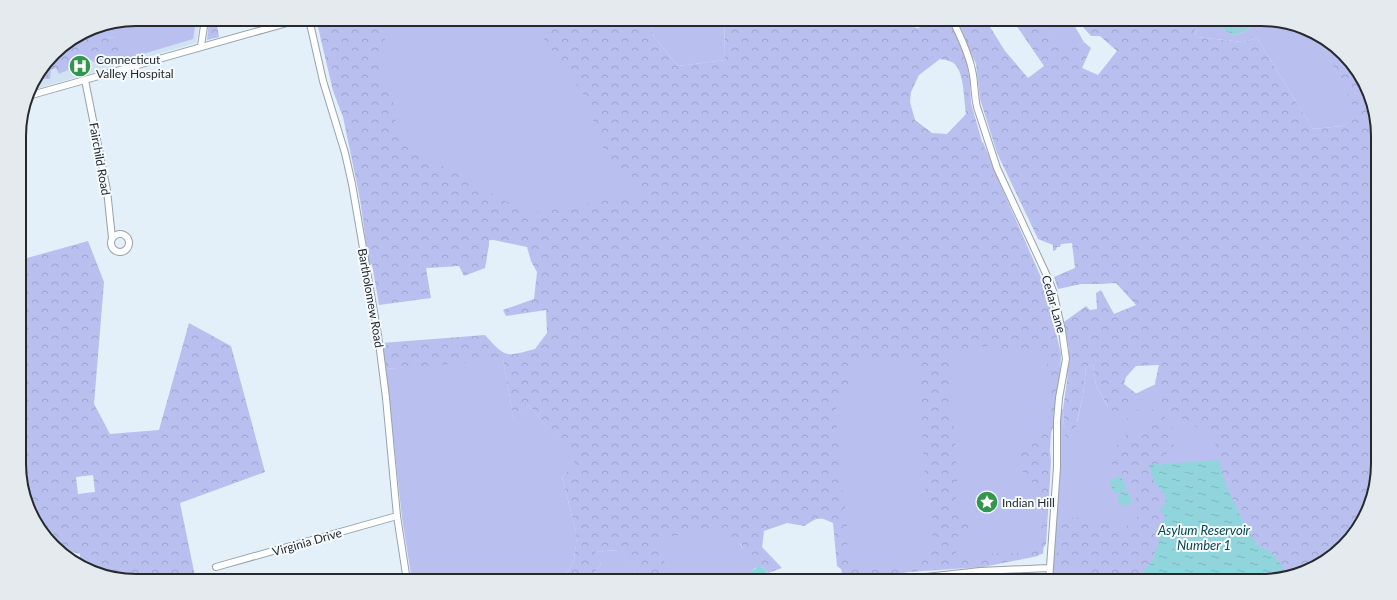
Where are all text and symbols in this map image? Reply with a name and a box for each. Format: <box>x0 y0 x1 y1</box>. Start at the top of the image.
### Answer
place label: Connecticut Valley Hospital <box>96 52 174 81</box>
hospital icon: Connecticut Valley Hospital <box>67 53 93 79</box>
street label: Fairchild Road <box>86 122 114 196</box>
street label: Bartholomew Road <box>355 247 387 349</box>
street label: Cedar Lane <box>1039 273 1069 335</box>
place icon: Indian Hill <box>974 489 1000 515</box>
place label: Indian Hill <box>1002 495 1055 510</box>
water label: Asylum Reservoir Number 1 <box>1157 522 1251 553</box>
street label: Virginia Drive <box>271 525 343 559</box>

